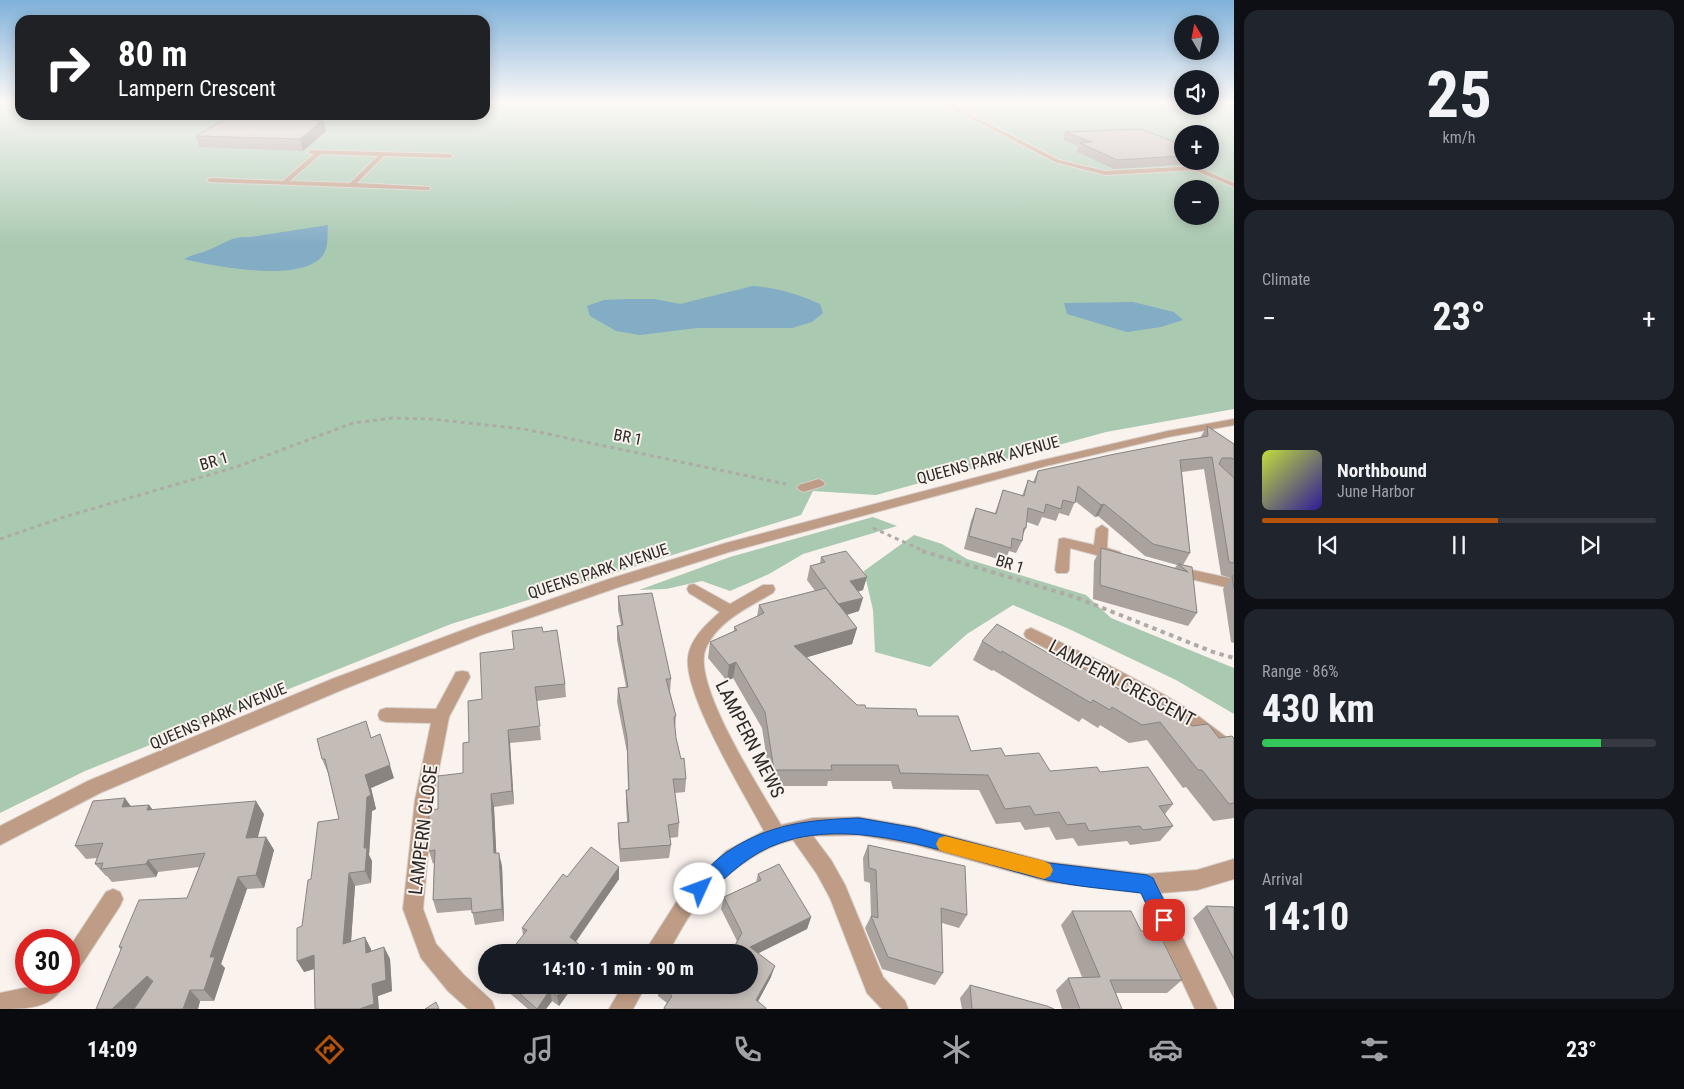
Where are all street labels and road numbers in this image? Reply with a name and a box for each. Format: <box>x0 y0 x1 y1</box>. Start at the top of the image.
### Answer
street label: BR 1 <box>612 425 644 449</box>
street label: QUEENS PARK AVENUE <box>915 432 1061 488</box>
street label: BR 1 <box>197 448 231 474</box>
street label: QUEENS PARK AVENUE <box>525 539 671 603</box>
street label: BR 1 <box>993 551 1027 577</box>
street label: LAMPERN CRESCENT <box>1045 635 1199 731</box>
street label: LAMPERN MEWS <box>711 676 790 802</box>
street label: QUEENS PARK AVENUE <box>147 679 289 753</box>
street label: LAMPERN CLOSE <box>404 764 442 896</box>

